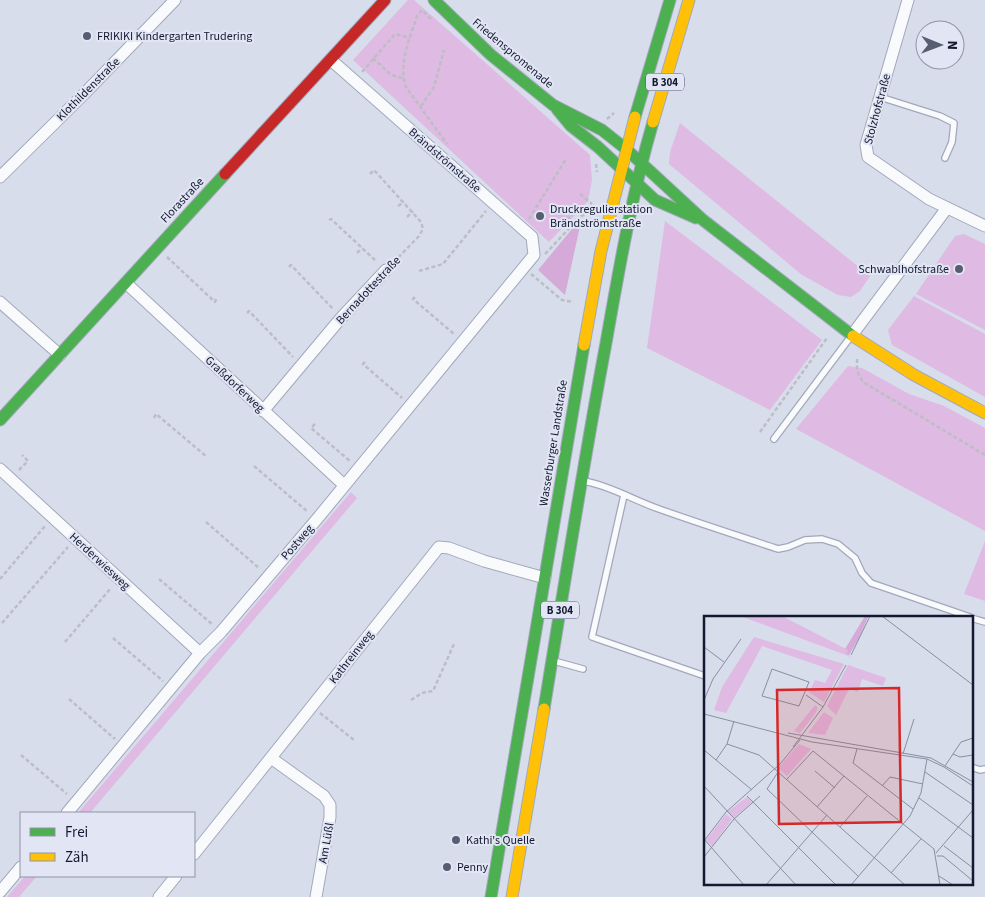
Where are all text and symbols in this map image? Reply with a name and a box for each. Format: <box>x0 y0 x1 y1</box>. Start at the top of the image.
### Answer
street label: Friedenspromenade <box>468 14 557 92</box>
north arrow <box>915 20 965 70</box>
place label: FRIKIKI Kindergarten Trudering <box>97 28 252 45</box>
marker: FRIKIKI Kindergarten Trudering <box>81 30 93 42</box>
text: N <box>942 40 962 50</box>
street label: Klothildenstraße <box>53 54 124 125</box>
street label: Stolzhofstraße <box>860 72 895 146</box>
road number: B 304 <box>646 74 684 90</box>
street label: Brändströmstraße <box>405 124 485 197</box>
street label: Florastraße <box>157 174 208 227</box>
place label: Druckregulierstation Brändströmstraße <box>550 201 653 232</box>
marker: Druckregulierstation Brändströmstraße <box>534 210 546 222</box>
street label: Bernadottestraße <box>332 252 405 328</box>
place label: Schwablhofstraße <box>858 261 949 278</box>
marker: Schwablhofstraße <box>953 263 965 275</box>
street label: Graßdorferweg <box>201 352 268 416</box>
street label: Wasserburger Landstraße <box>535 379 572 508</box>
street label: Postweg <box>277 521 318 564</box>
street label: Herderwiesweg <box>65 529 134 594</box>
road number: B 304 <box>541 602 579 618</box>
inset map <box>704 616 972 884</box>
street label: Kathreinweg <box>325 627 378 688</box>
legend <box>20 812 195 877</box>
street label: Am Lüßl <box>315 821 338 865</box>
text: Frei <box>65 822 88 843</box>
place label: Kathi's Quelle <box>466 832 535 849</box>
marker: Kathi's Quelle <box>450 834 462 846</box>
text: Zäh <box>65 847 89 868</box>
place label: Penny <box>457 859 489 876</box>
marker: Penny <box>441 861 453 873</box>

